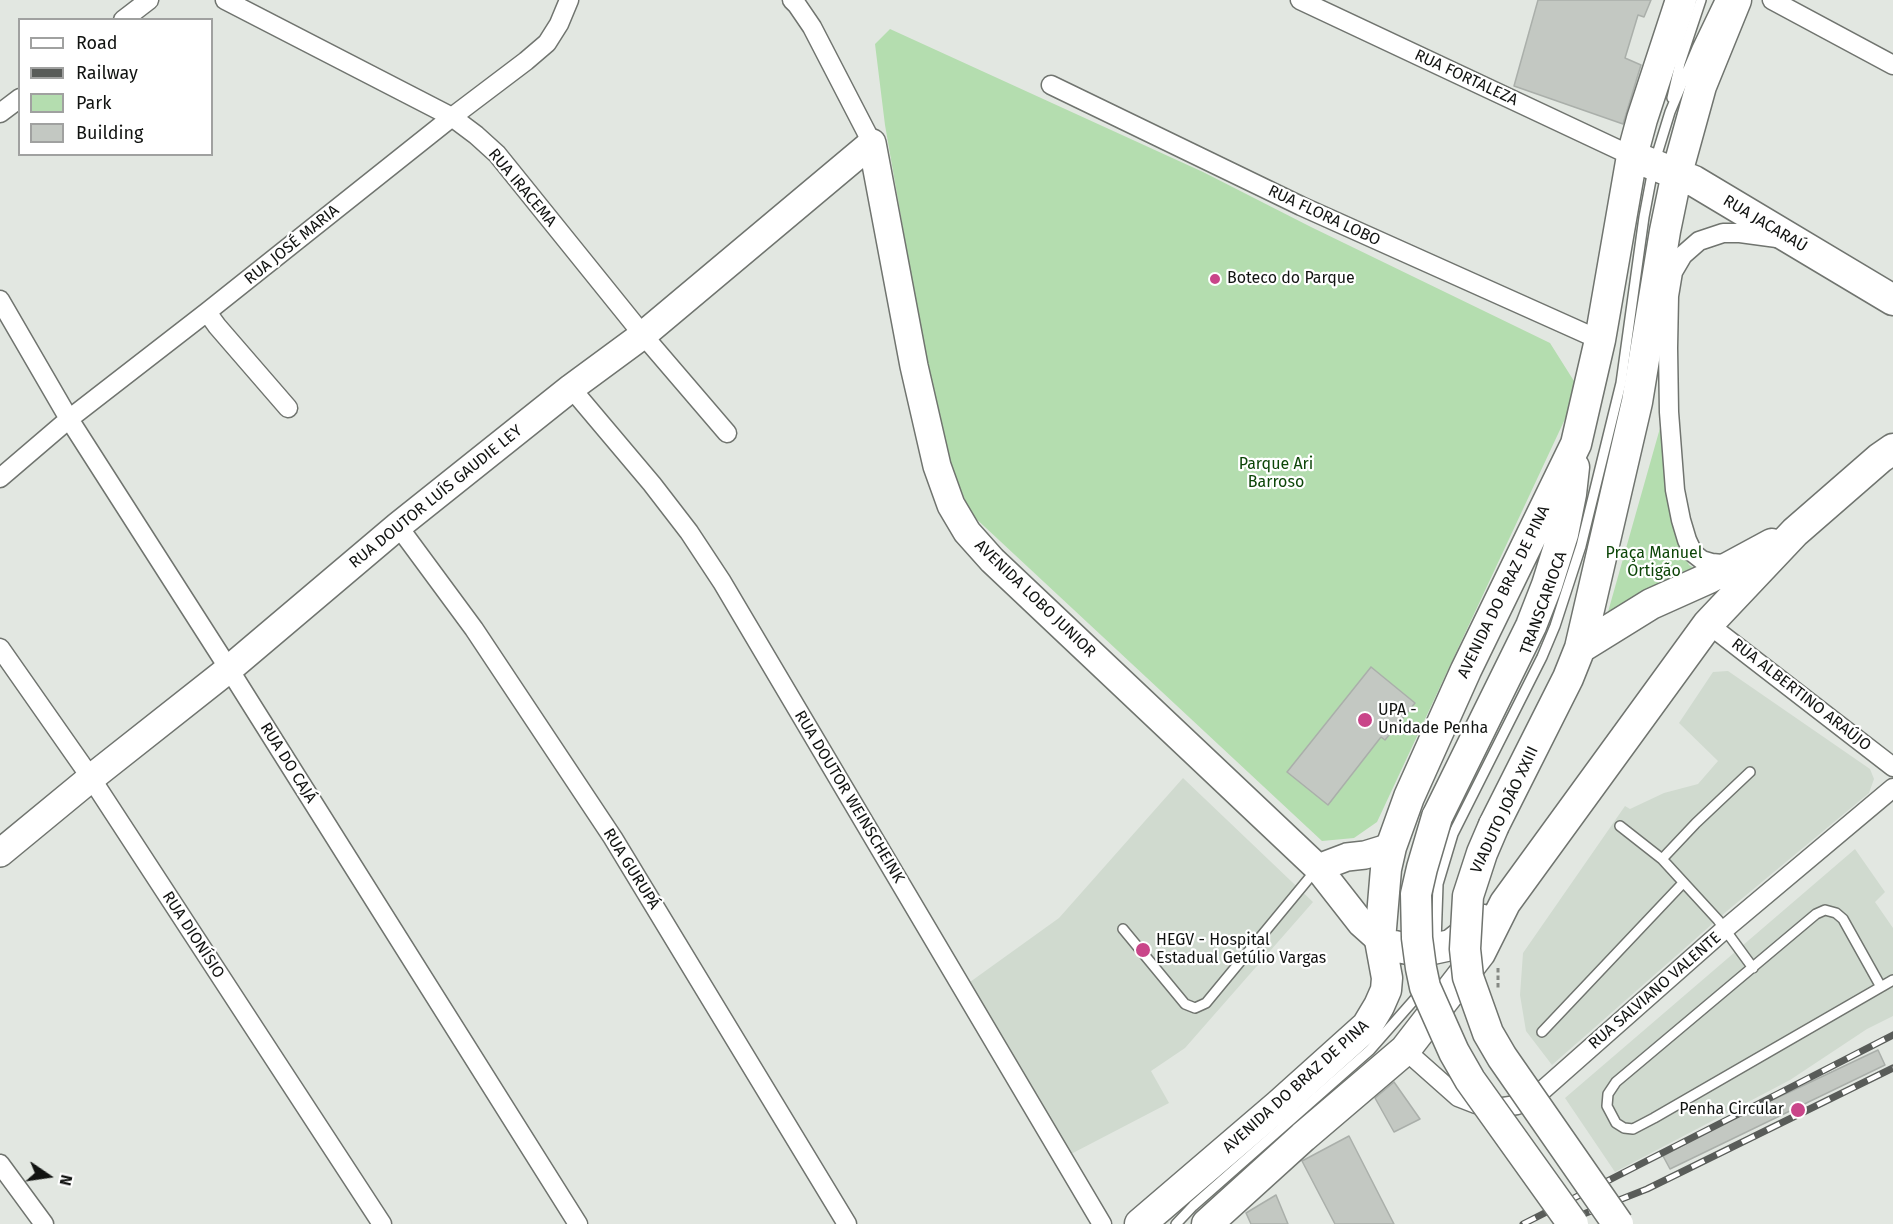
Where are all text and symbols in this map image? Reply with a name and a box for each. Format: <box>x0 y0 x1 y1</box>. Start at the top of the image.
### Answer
legend <box>18 18 213 156</box>
text: Road <box>76 32 118 54</box>
street label: RUA FORTALEZA <box>1411 46 1521 110</box>
text: Railway <box>76 62 138 84</box>
text: Park <box>76 92 111 114</box>
text: Building <box>76 122 143 144</box>
street label: RUA IRACEMA <box>484 145 560 231</box>
street label: RUA FLORA LOBO <box>1265 182 1383 250</box>
street label: RUA JACARAÚ <box>1719 191 1811 257</box>
street label: RUA JOSÉ MARIA <box>241 201 343 289</box>
place label: Boteco do Parque <box>1227 269 1355 289</box>
marker: Boteco do Parque <box>1208 272 1222 286</box>
street label: RUA DOUTOR LUÍS GAUDIE LEY <box>346 421 526 573</box>
park label: Parque Ari Barroso <box>1239 455 1313 493</box>
street label: AVENIDA DO BRAZ DE PINA <box>1454 503 1554 681</box>
street label: AVENIDA LOBO JUNIOR <box>970 536 1100 662</box>
park label: Praça Manuel Ortigão <box>1606 544 1702 582</box>
street label: TRANSCARIOCA <box>1516 549 1572 657</box>
street label: RUA ALBERTINO ARAÚJO <box>1727 635 1875 755</box>
place label: UPA - Unidade Penha <box>1378 701 1488 739</box>
street label: RUA DOUTOR WEINSCHEINK <box>790 707 908 887</box>
marker: UPA - Unidade Penha <box>1356 711 1374 729</box>
street label: RUA DO CAJÁ <box>256 719 320 807</box>
street label: VIADUTO JOÃO XXIII <box>1467 743 1543 877</box>
street label: RUA GURUPÁ <box>599 825 663 913</box>
street label: RUA DIONÍSIO <box>158 888 228 982</box>
street label: RUA SALVIANO VALENTE <box>1585 928 1725 1054</box>
place label: HEGV - Hospital Estadual Getúlio Vargas <box>1156 931 1326 969</box>
marker: HEGV - Hospital Estadual Getúlio Vargas <box>1134 941 1152 959</box>
street label: AVENIDA DO BRAZ DE PINA <box>1219 1016 1373 1158</box>
place label: Penha Circular <box>1679 1100 1784 1120</box>
marker: Penha Circular <box>1789 1101 1807 1119</box>
north arrow <box>18 1146 78 1206</box>
text: N <box>56 1173 76 1187</box>

